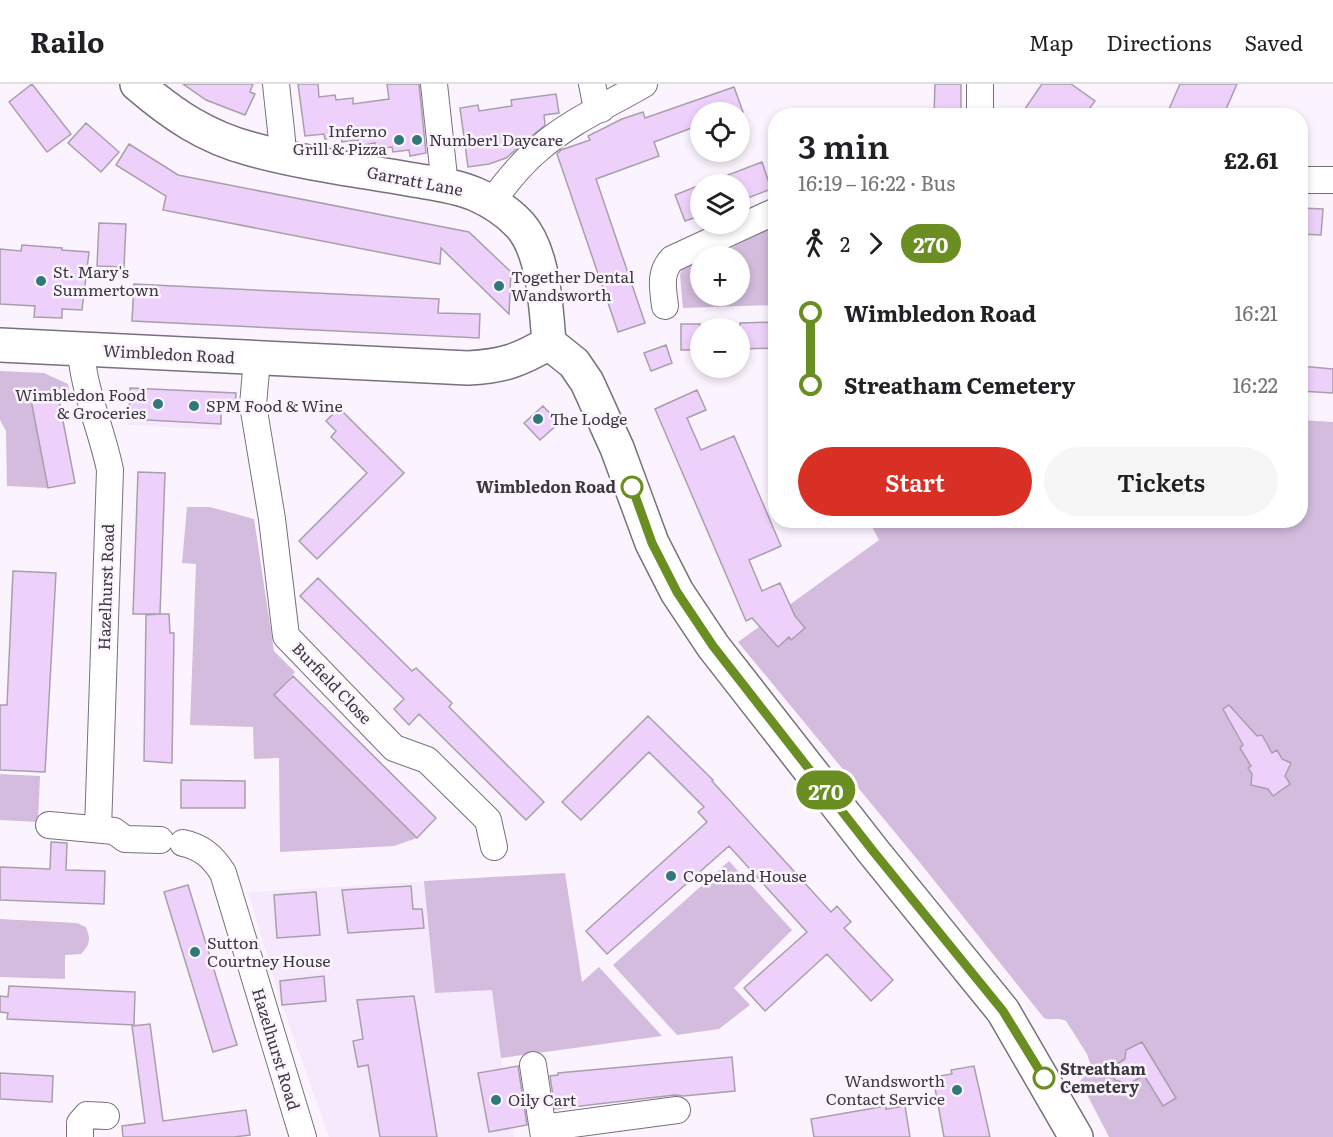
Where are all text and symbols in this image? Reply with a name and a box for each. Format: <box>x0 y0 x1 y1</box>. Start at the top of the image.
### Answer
text: Railo <box>30 20 105 62</box>
text: Map <box>1029 26 1074 57</box>
text: Directions <box>1107 26 1212 57</box>
text: Saved <box>1245 26 1303 57</box>
map controls <box>690 102 750 378</box>
button: locate <box>690 102 750 162</box>
place label: Inferno Grill & Pizza <box>293 118 387 160</box>
text: 3 min <box>798 120 889 169</box>
place label: Number1 Daycare <box>429 127 563 151</box>
marker: Inferno Grill & Pizza <box>392 133 406 147</box>
marker: Number1 Daycare <box>410 133 424 147</box>
text: £2.61 <box>1224 143 1278 176</box>
street label: Garratt Lane <box>365 159 465 201</box>
text: 16:19 – 16:22 · Bus <box>798 167 955 197</box>
button: layers <box>690 174 750 234</box>
icon: walk <box>798 227 831 260</box>
icon: forward <box>859 227 892 260</box>
text: 2 <box>840 228 850 258</box>
text: 270 <box>913 228 949 259</box>
button: + <box>690 246 750 306</box>
place label: St. Mary's Summertown <box>53 259 159 301</box>
place label: Together Dental Wandsworth <box>511 264 634 306</box>
marker: St. Mary's Summertown <box>34 274 48 288</box>
marker: Together Dental Wandsworth <box>492 279 506 293</box>
text: Wimbledon Road <box>844 296 1036 329</box>
text: 16:21 <box>1234 297 1278 327</box>
button: − <box>690 318 750 378</box>
street label: Wimbledon Road <box>103 338 236 368</box>
text: Streatham Cemetery <box>844 368 1075 401</box>
text: 16:22 <box>1232 369 1278 399</box>
place label: Wimbledon Food & Groceries <box>15 382 146 424</box>
place label: SPM Food & Wine <box>206 393 343 417</box>
marker: Wimbledon Food & Groceries <box>151 397 165 411</box>
marker: SPM Food & Wine <box>187 399 201 413</box>
place label: The Lodge <box>550 406 627 430</box>
marker: The Lodge <box>531 412 545 426</box>
button: Start <box>798 447 1032 516</box>
button: Tickets <box>1044 447 1278 516</box>
place label: Wimbledon Road <box>476 474 616 498</box>
marker: Wimbledon Road <box>621 476 643 498</box>
street label: Hazelhurst Road <box>91 523 119 651</box>
street label: Burfield Close <box>287 636 378 729</box>
line badge: 270 <box>792 770 860 810</box>
text: 270 <box>808 775 844 806</box>
place label: Copeland House <box>683 863 807 887</box>
marker: Copeland House <box>664 869 678 883</box>
place label: Sutton Courtney House <box>207 930 331 972</box>
marker: Sutton Courtney House <box>188 945 202 959</box>
street label: Hazelhurst Road <box>247 985 307 1113</box>
place label: Streatham Cemetery <box>1060 1056 1146 1098</box>
marker: Streatham Cemetery <box>1033 1067 1055 1089</box>
place label: Wandsworth Contact Service <box>826 1068 945 1110</box>
marker: Wandsworth Contact Service <box>950 1083 964 1097</box>
place label: Oily Cart <box>508 1087 577 1111</box>
marker: Oily Cart <box>489 1093 503 1107</box>

